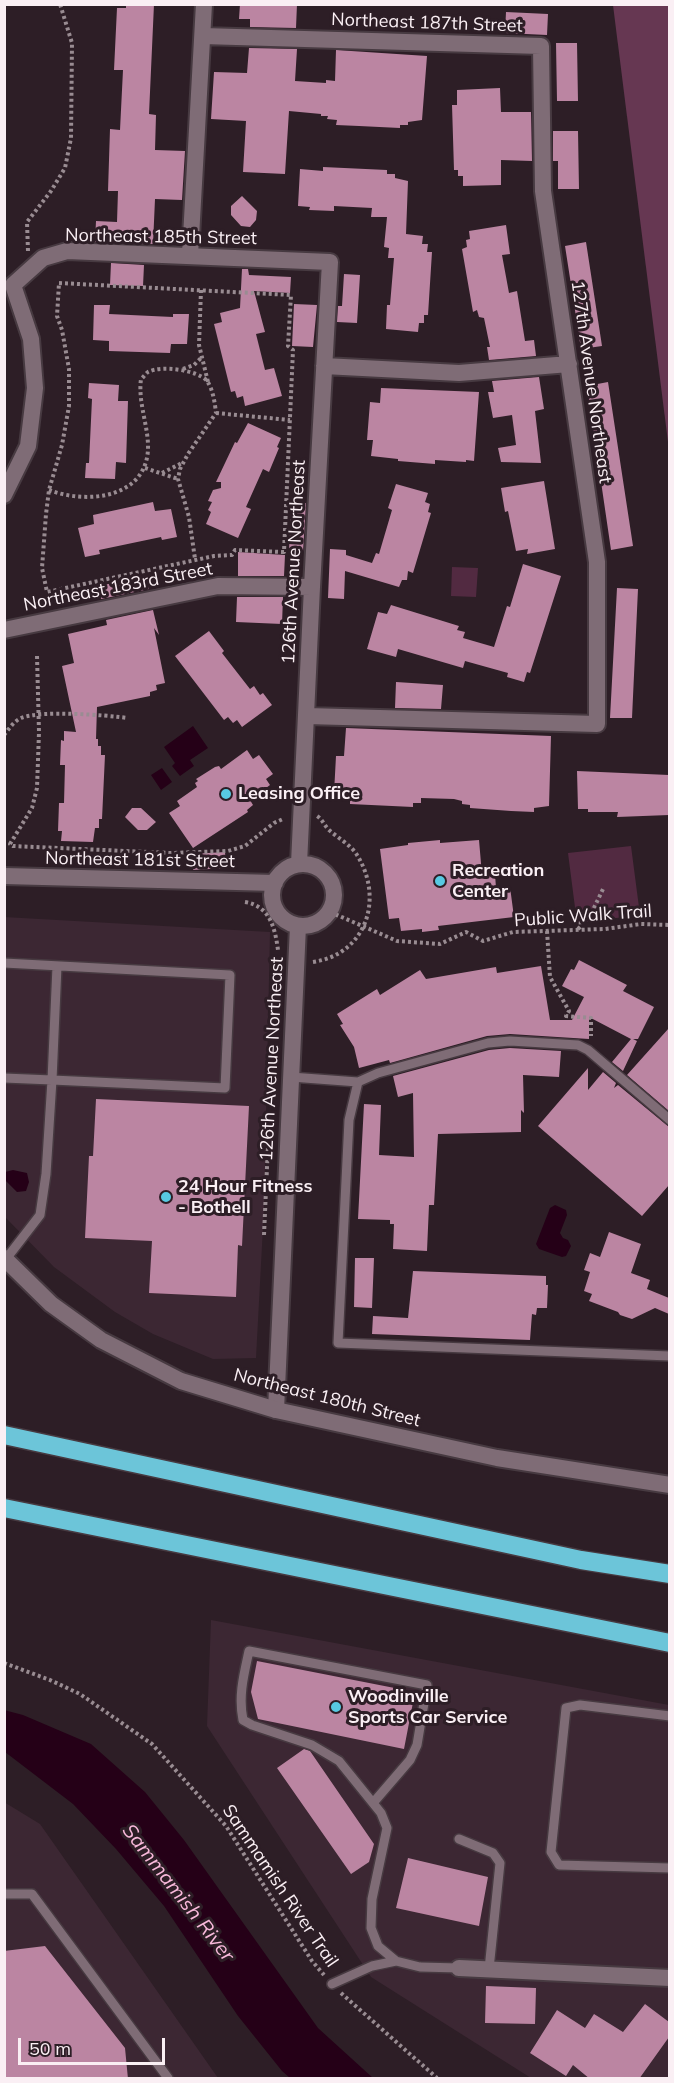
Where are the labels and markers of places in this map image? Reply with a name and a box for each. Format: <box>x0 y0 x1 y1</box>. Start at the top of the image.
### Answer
place label: Leasing Office <box>238 783 360 805</box>
marker: Leasing Office <box>219 787 233 801</box>
place label: Recreation Center <box>452 860 544 902</box>
marker: Recreation Center <box>433 874 447 888</box>
place label: 24 Hour Fitness - Bothell <box>178 1176 312 1218</box>
marker: 24 Hour Fitness - Bothell <box>159 1190 173 1204</box>
place label: Woodinville Sports Car Service <box>348 1686 507 1728</box>
marker: Woodinville Sports Car Service <box>329 1700 343 1714</box>

